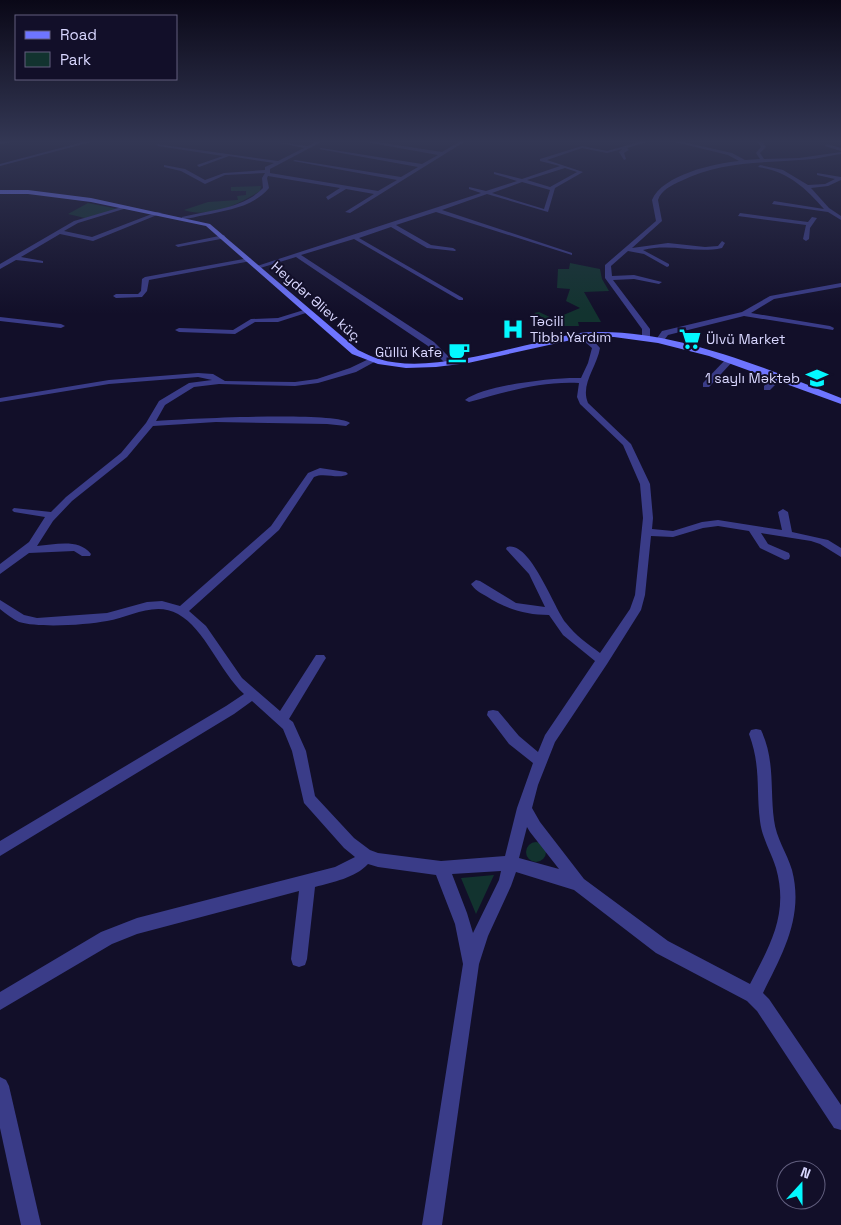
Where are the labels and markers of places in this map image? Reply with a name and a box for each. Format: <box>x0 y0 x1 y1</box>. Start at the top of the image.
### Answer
place label: Təcili Tibbi Yardım <box>530 312 611 346</box>
hospital icon: Təcili Tibbi Yardım <box>500 316 526 342</box>
supermarket icon: Ülvü Market <box>677 326 703 352</box>
place label: Ülvü Market <box>706 330 786 348</box>
cafe icon: Güllü Kafe <box>446 339 472 365</box>
place label: Güllü Kafe <box>375 343 442 361</box>
school or university icon: 1 saylı Məktəb <box>804 365 830 391</box>
place label: 1 saylı Məktəb <box>705 369 800 387</box>

